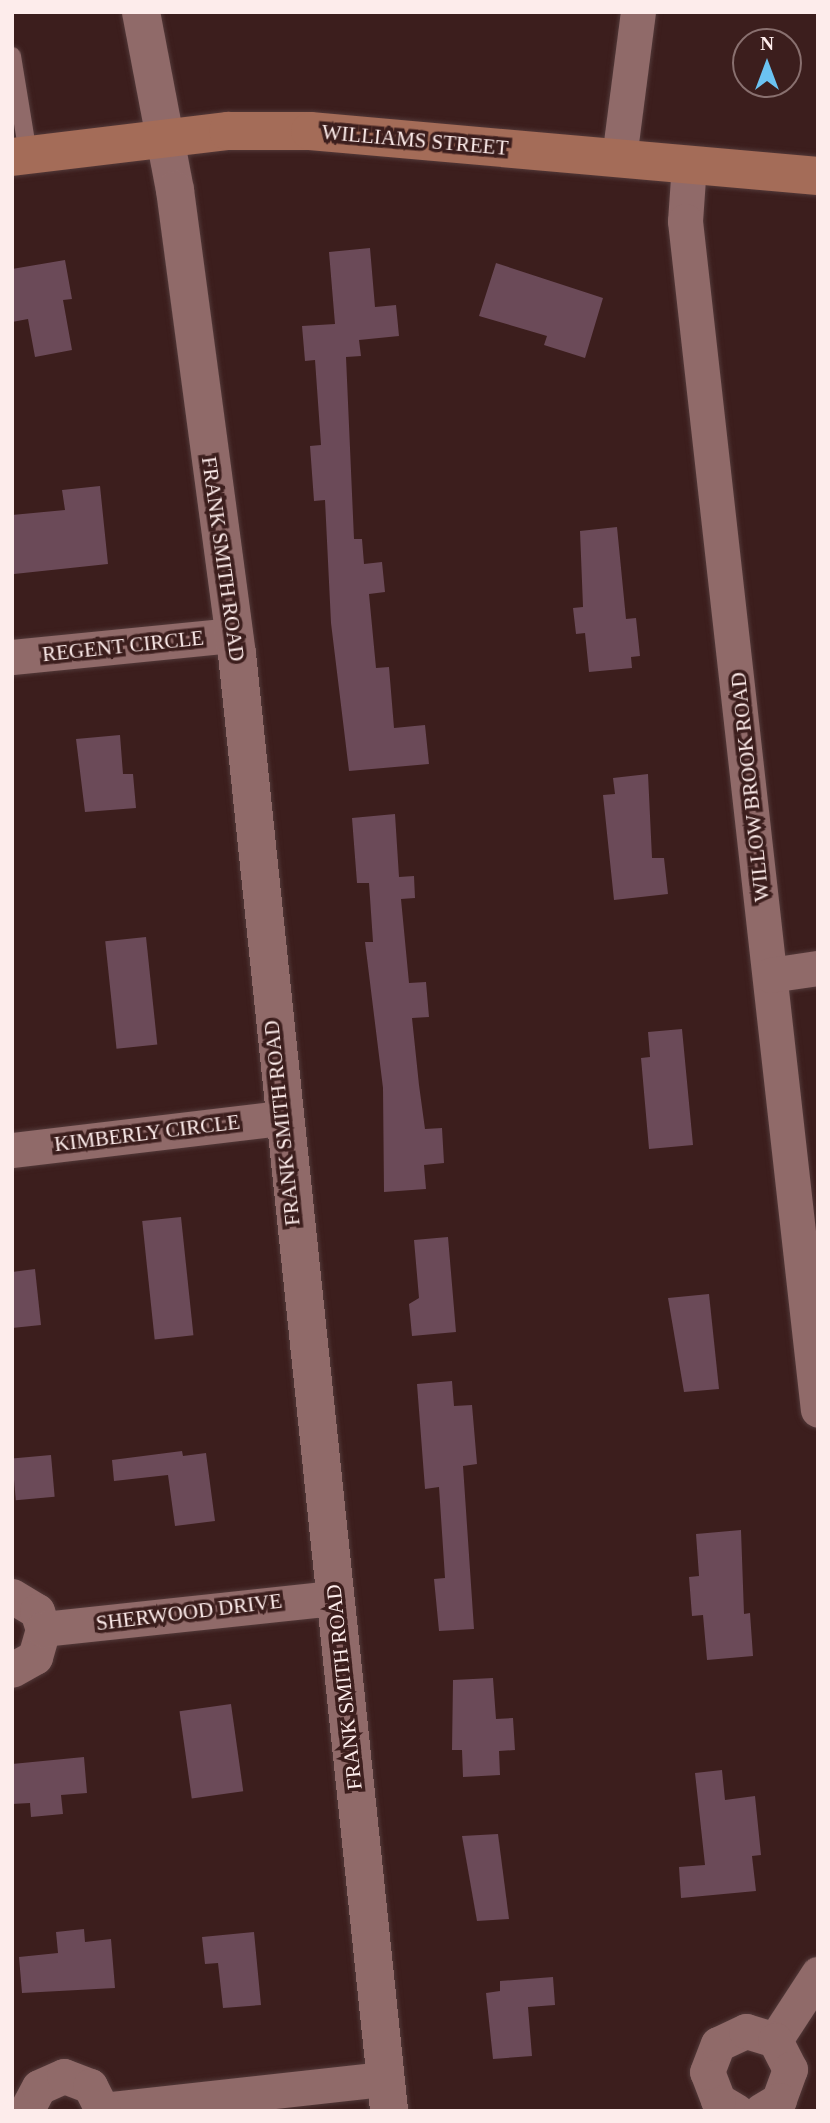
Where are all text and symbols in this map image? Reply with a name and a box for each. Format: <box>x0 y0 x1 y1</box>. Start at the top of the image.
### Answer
north arrow <box>732 28 802 98</box>
text: N <box>760 33 774 54</box>
street label: WILLIAMS STREET <box>321 119 509 161</box>
street label: FRANK SMITH ROAD <box>196 455 250 663</box>
street label: REGENT CIRCLE <box>41 625 205 667</box>
street label: WILLOW BROOK ROAD <box>725 671 775 903</box>
street label: FRANK SMITH ROAD <box>259 1019 305 1227</box>
street label: KIMBERLY CIRCLE <box>52 1109 242 1157</box>
street label: FRANK SMITH ROAD <box>321 1583 367 1791</box>
street label: SHERWOOD DRIVE <box>95 1588 283 1636</box>

